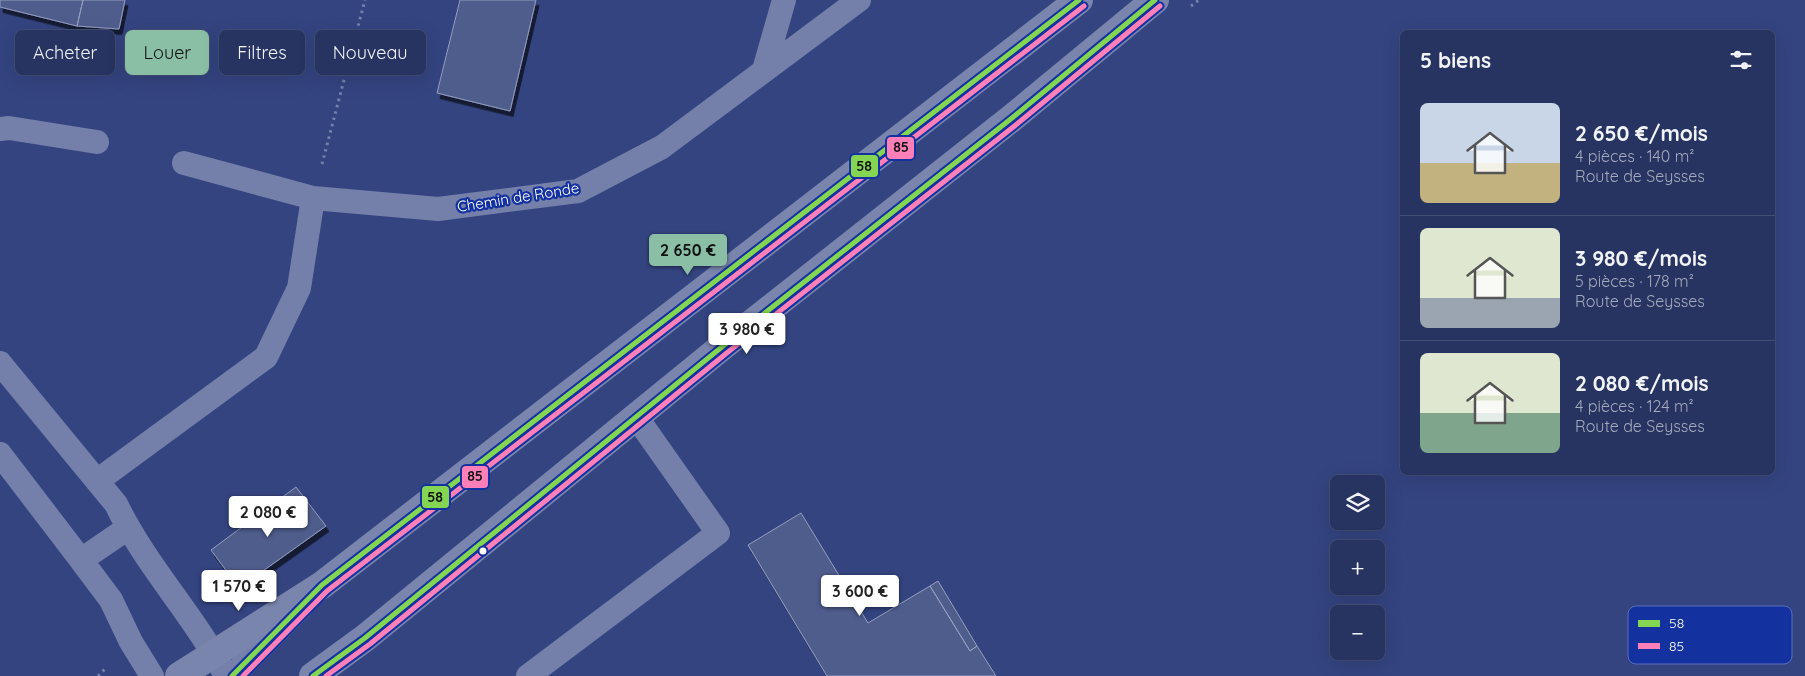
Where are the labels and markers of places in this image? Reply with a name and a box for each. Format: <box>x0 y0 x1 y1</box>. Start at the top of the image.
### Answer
pin: 2 650 € <box>642 234 734 276</box>
pin: 3 980 € <box>701 312 793 355</box>
pin: 2 080 € <box>222 496 314 538</box>
unlabelled marker <box>478 546 488 556</box>
pin: 1 570 € <box>193 570 285 612</box>
pin: 3 600 € <box>814 574 906 617</box>

